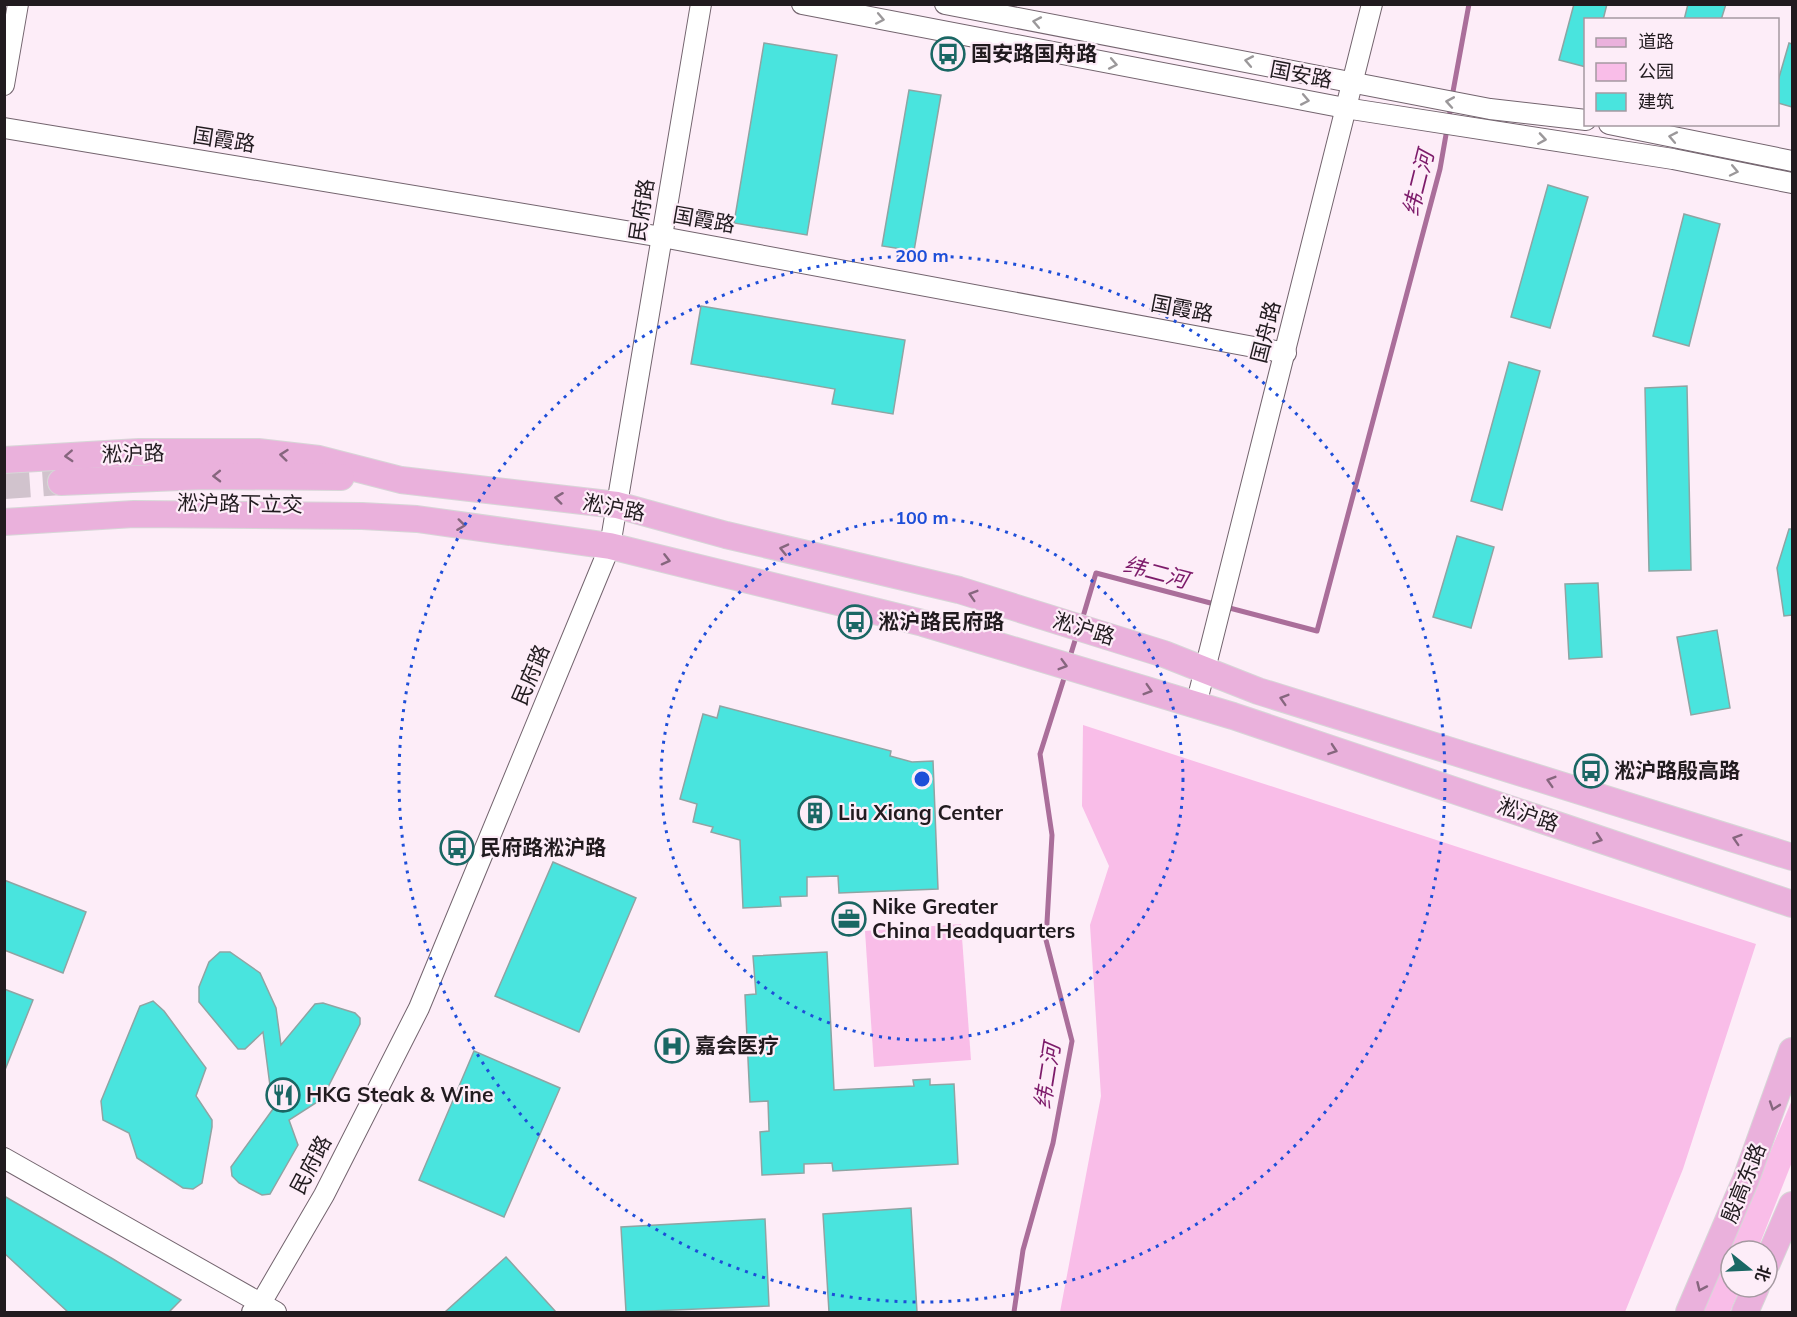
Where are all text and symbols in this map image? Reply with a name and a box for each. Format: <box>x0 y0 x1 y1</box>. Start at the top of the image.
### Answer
one-way arrow <box>875 12 885 25</box>
one-way arrow <box>1032 16 1042 29</box>
legend <box>1584 18 1779 126</box>
text: 道路 <box>1638 30 1674 53</box>
bus stop icon: 国安路国舟路 <box>930 36 966 72</box>
place label: 国安路国舟路 <box>971 40 1097 66</box>
one-way arrow <box>1245 55 1255 68</box>
street label: 国安路 <box>1268 55 1335 93</box>
one-way arrow <box>1108 57 1118 70</box>
text: 公园 <box>1638 60 1674 83</box>
text: 建筑 <box>1638 90 1674 113</box>
one-way arrow <box>1299 93 1309 106</box>
one-way arrow <box>1445 96 1455 108</box>
street label: 国霞路 <box>191 121 257 157</box>
one-way arrow <box>1669 131 1679 144</box>
one-way arrow <box>1537 132 1546 144</box>
water label: 纬二河 <box>1396 144 1441 218</box>
one-way arrow <box>1728 164 1738 177</box>
street label: 民府路 <box>623 177 659 243</box>
street label: 国霞路 <box>671 201 737 237</box>
text: 200 m <box>895 244 949 267</box>
street label: 国霞路 <box>1149 289 1216 327</box>
street label: 国舟路 <box>1245 298 1285 365</box>
street label: 淞沪路 <box>101 439 165 467</box>
one-way arrow <box>280 449 289 462</box>
one-way arrow <box>64 450 73 463</box>
one-way arrow <box>212 469 221 482</box>
street label: 淞沪路 <box>581 488 648 526</box>
street label: 淞沪路下立交 <box>177 489 303 517</box>
one-way arrow <box>555 492 564 505</box>
text: 100 m <box>895 506 949 529</box>
one-way arrow <box>457 518 466 530</box>
one-way arrow <box>779 543 789 556</box>
water label: 纬二河 <box>1120 550 1195 595</box>
one-way arrow <box>661 553 671 566</box>
one-way arrow <box>968 590 979 602</box>
bus stop icon: 淞沪路民府路 <box>837 604 873 640</box>
street label: 淞沪路 <box>1050 606 1118 650</box>
place label: 淞沪路民府路 <box>878 608 1004 634</box>
street label: 民府路 <box>506 641 554 709</box>
one-way arrow <box>1057 658 1068 670</box>
one-way arrow <box>1142 683 1153 695</box>
one-way arrow <box>1279 694 1290 706</box>
one-way arrow <box>1327 743 1338 755</box>
bus stop icon: 淞沪路殷高路 <box>1573 753 1609 789</box>
place label: 淞沪路殷高路 <box>1614 757 1740 783</box>
centre of rings <box>912 769 932 789</box>
one-way arrow <box>1546 776 1557 788</box>
street label: 淞沪路 <box>1494 792 1562 837</box>
building icon: Liu Xiang Center <box>797 795 833 831</box>
place label: Liu Xiang Center <box>838 799 1004 825</box>
bus stop icon: 民府路淞沪路 <box>439 830 475 866</box>
one-way arrow <box>1592 831 1603 844</box>
place label: 民府路淞沪路 <box>480 834 606 860</box>
one-way arrow <box>1732 834 1743 847</box>
place label: Nike Greater China Headquarters <box>872 893 1075 943</box>
office icon: Nike Greater China Headquarters <box>831 901 867 937</box>
hospital icon: 嘉会医疗 <box>654 1028 690 1064</box>
place label: 嘉会医疗 <box>695 1032 779 1058</box>
water label: 纬二河 <box>1028 1037 1067 1111</box>
restaurant icon: HKG Steak & Wine <box>265 1077 301 1113</box>
place label: HKG Steak & Wine <box>306 1081 494 1107</box>
one-way arrow <box>1768 1100 1781 1111</box>
street label: 民府路 <box>284 1131 336 1198</box>
street label: 殷高东路 <box>1715 1139 1771 1226</box>
north arrow <box>1719 1239 1779 1299</box>
text: 北 <box>1751 1263 1775 1284</box>
one-way arrow <box>1696 1281 1708 1292</box>

